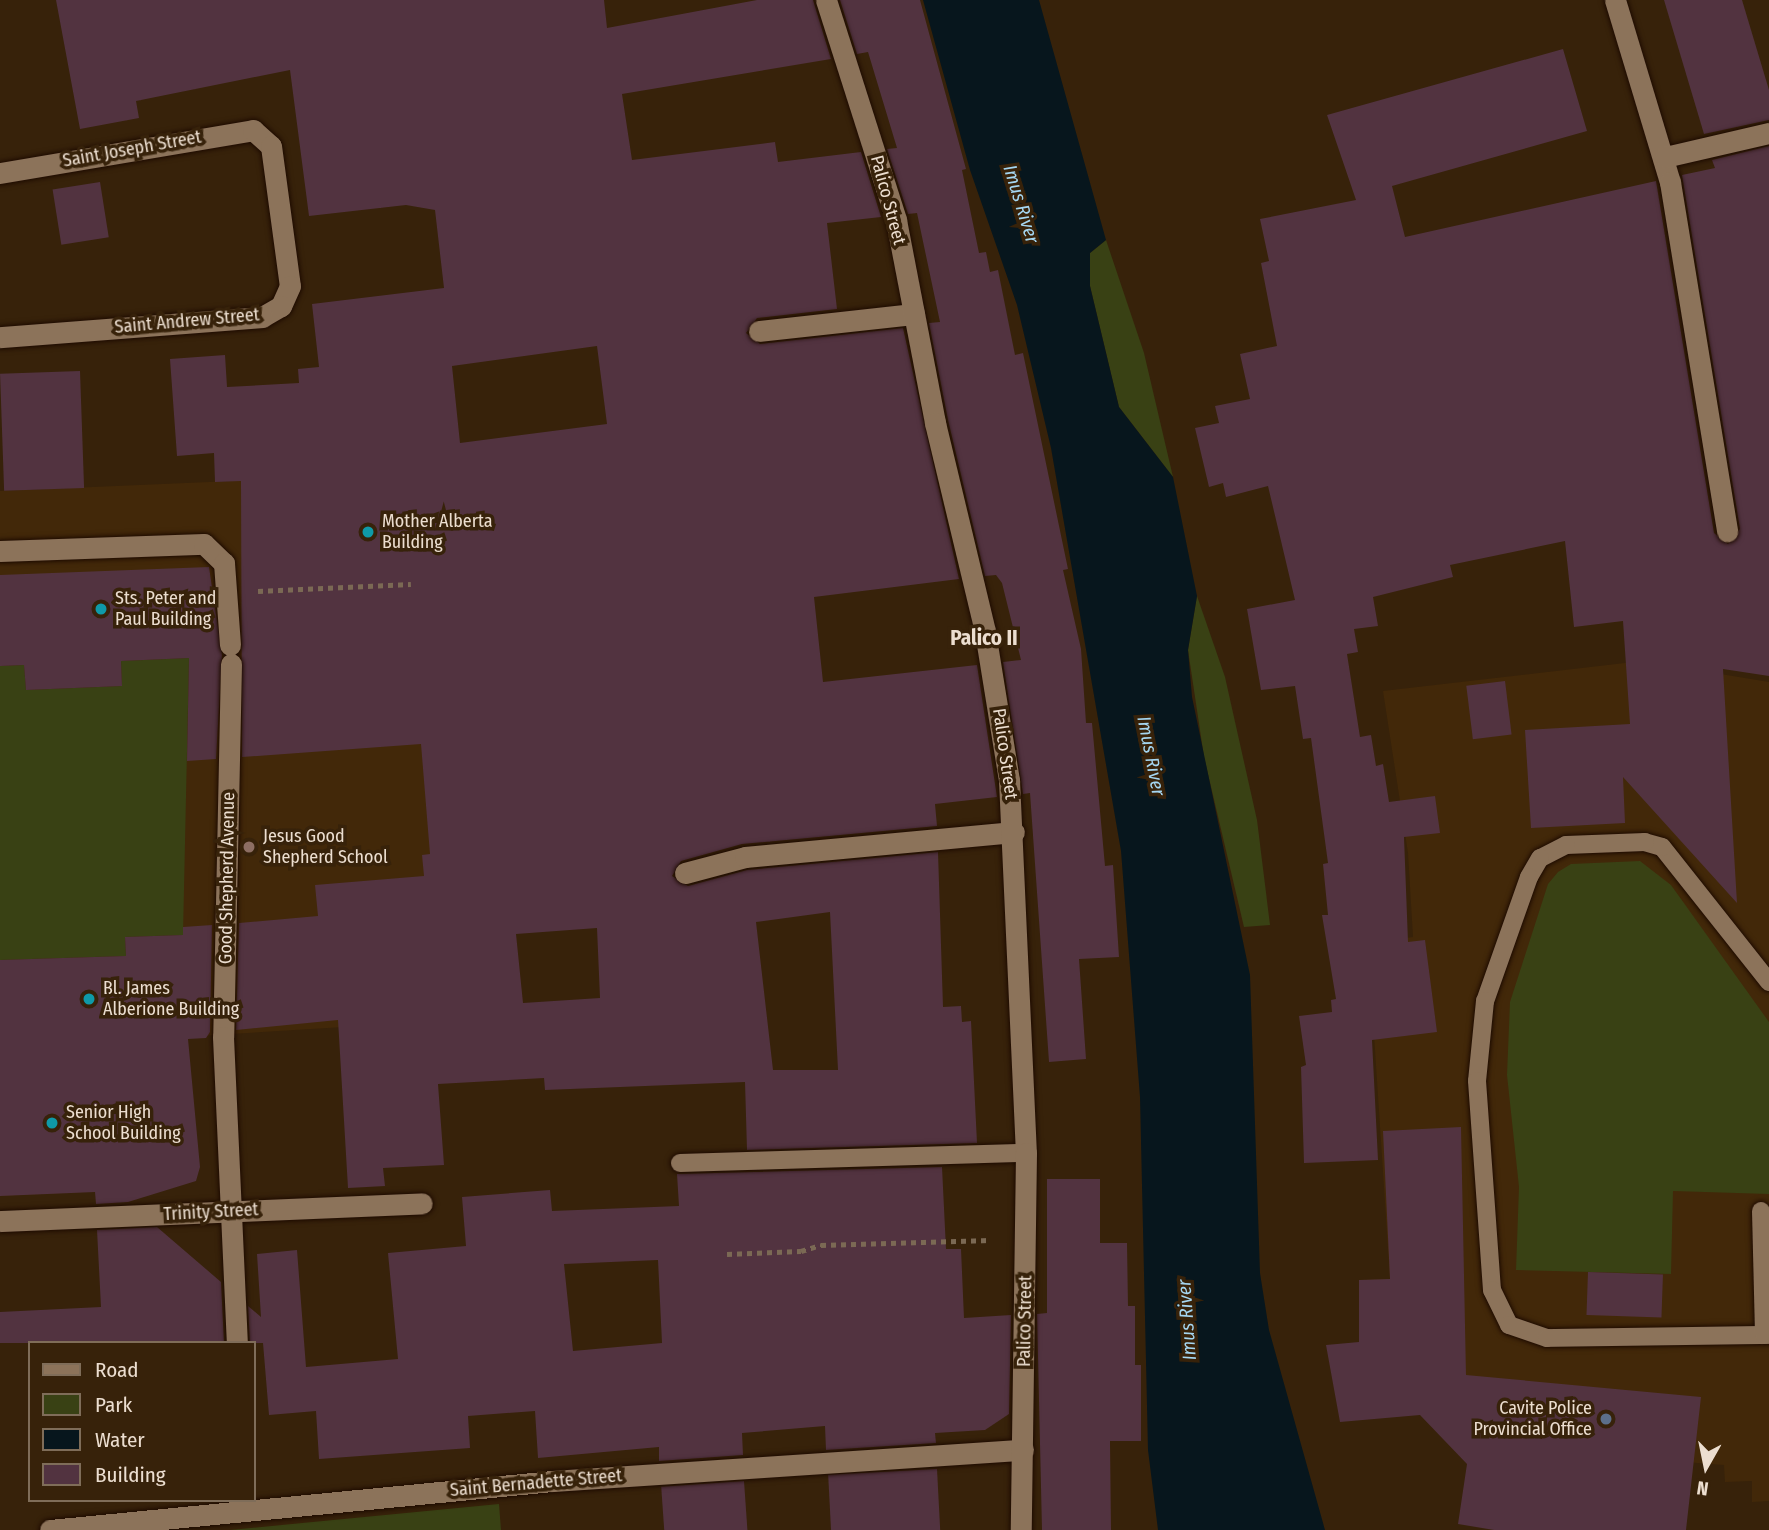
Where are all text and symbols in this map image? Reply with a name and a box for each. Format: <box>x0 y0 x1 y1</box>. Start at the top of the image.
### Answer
street label: Saint Joseph Street <box>61 126 203 172</box>
street label: Palico Street <box>866 153 910 247</box>
water label: Imus River <box>998 162 1044 246</box>
street label: Saint Andrew Street <box>114 304 260 338</box>
place label: Mother Alberta Building <box>382 511 493 554</box>
marker: Mother Alberta Building <box>360 524 376 540</box>
place label: Sts. Peter and Paul Building <box>115 588 216 630</box>
marker: Sts. Peter and Paul Building <box>93 601 109 617</box>
district label: Palico II <box>950 625 1018 651</box>
street label: Palico Street <box>988 707 1022 801</box>
water label: Imus River <box>1132 714 1170 798</box>
street label: Good Shepherd Avenue <box>215 792 239 964</box>
place label: Jesus Good Shepherd School <box>263 826 388 868</box>
marker: Jesus Good Shepherd School <box>241 839 257 855</box>
place label: Bl. James Alberione Building <box>103 978 239 1020</box>
marker: Bl. James Alberione Building <box>81 991 97 1007</box>
place label: Senior High School Building <box>66 1102 181 1144</box>
marker: Senior High School Building <box>44 1115 60 1131</box>
street label: Trinity Street <box>163 1199 259 1225</box>
street label: Palico Street <box>1013 1275 1037 1367</box>
water label: Imus River <box>1173 1279 1201 1361</box>
legend <box>28 1341 256 1502</box>
text: Road <box>95 1357 139 1383</box>
text: Park <box>95 1392 132 1418</box>
place label: Cavite Police Provincial Office <box>1473 1398 1592 1440</box>
marker: Cavite Police Provincial Office <box>1598 1411 1614 1427</box>
text: Water <box>95 1427 145 1453</box>
north arrow <box>1671 1432 1741 1502</box>
text: Building <box>95 1462 166 1488</box>
street label: Saint Bernadette Street <box>449 1465 623 1501</box>
text: N <box>1695 1476 1710 1500</box>

